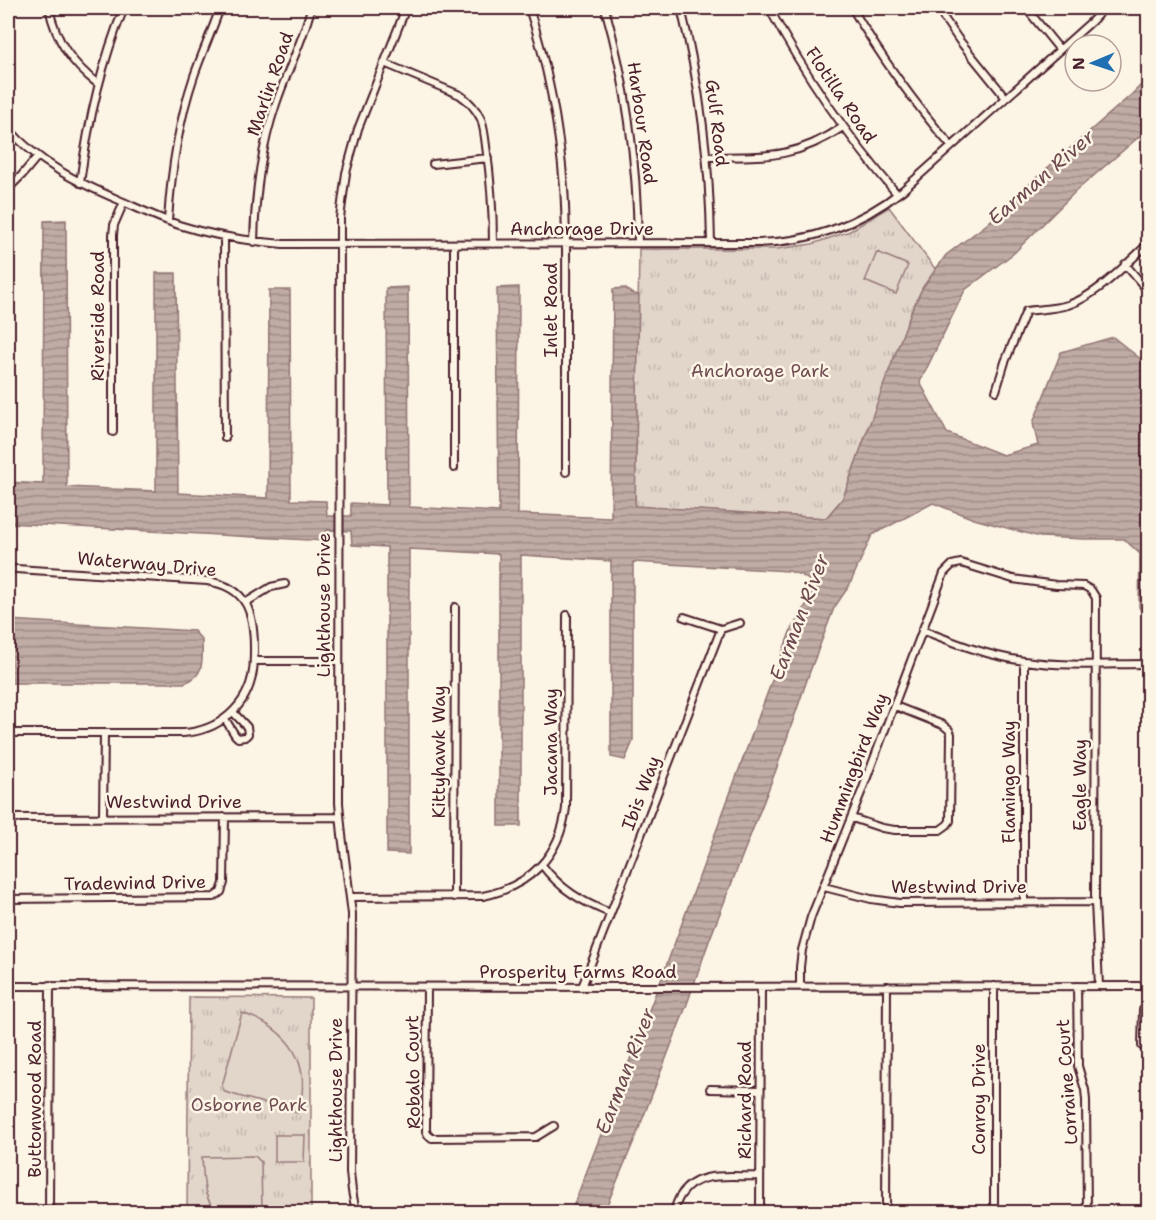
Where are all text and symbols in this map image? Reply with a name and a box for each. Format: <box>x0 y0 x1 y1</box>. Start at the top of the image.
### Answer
street label: Marlin Road <box>241 29 299 139</box>
north arrow <box>1063 33 1123 93</box>
street label: Flotilla Road <box>800 42 882 148</box>
text: N <box>1068 57 1089 70</box>
street label: Harbour Road <box>622 60 662 186</box>
street label: Gulf Road <box>700 78 734 168</box>
water label: Earman River <box>982 123 1100 230</box>
street label: Anchorage Drive <box>510 217 654 241</box>
street label: Riverside Road <box>86 251 110 381</box>
street label: Inlet Road <box>539 263 563 357</box>
park label: Anchorage Park <box>691 359 829 383</box>
street label: Lighthouse Drive <box>312 533 336 677</box>
street label: Waterway Drive <box>76 546 218 582</box>
water label: Earman River <box>763 550 835 684</box>
street label: Kittyhawk Way <box>427 685 451 819</box>
street label: Jacana Way <box>539 688 563 796</box>
street label: Hummingbird Way <box>814 689 894 847</box>
street label: Flamingo Way <box>997 720 1021 844</box>
street label: Eagle Way <box>1068 739 1092 831</box>
street label: Ibis Way <box>616 752 666 834</box>
street label: Westwind Drive <box>106 790 242 814</box>
street label: Tradewind Drive <box>64 870 206 896</box>
street label: Westwind Drive <box>891 875 1027 899</box>
street label: Prosperity Farms Road <box>479 960 677 984</box>
water label: Earman River <box>589 1004 661 1138</box>
street label: Robalo Court <box>400 1015 426 1129</box>
street label: Lighthouse Drive <box>324 1018 348 1162</box>
street label: Lorraine Court <box>1051 1018 1083 1146</box>
street label: Buttonwood Road <box>23 1020 47 1178</box>
street label: Richard Road <box>733 1041 757 1159</box>
street label: Conroy Drive <box>967 1043 991 1155</box>
park label: Osborne Park <box>191 1093 307 1117</box>

